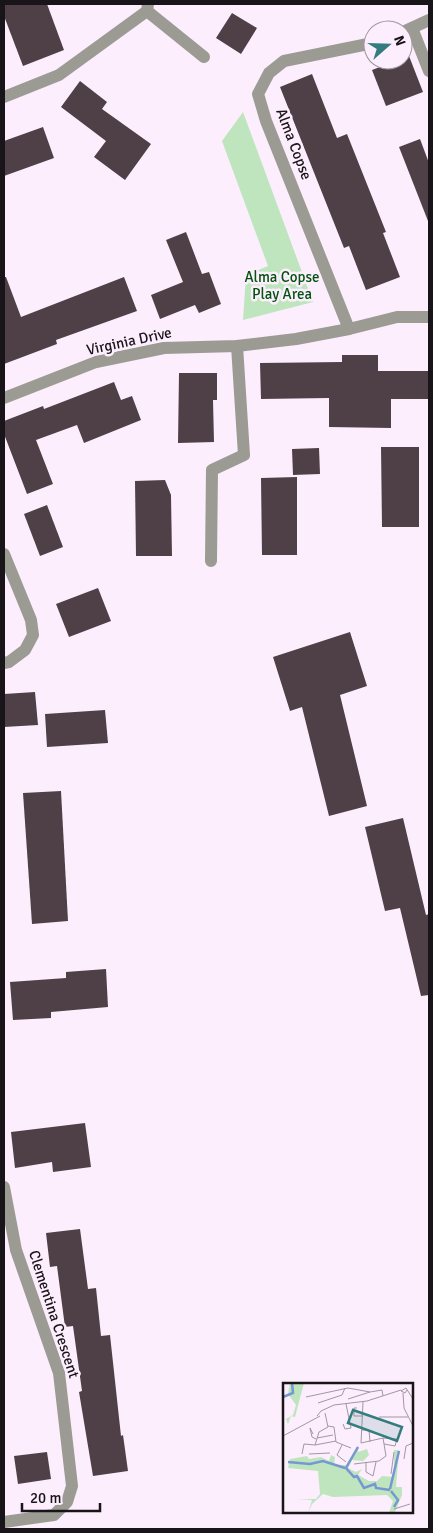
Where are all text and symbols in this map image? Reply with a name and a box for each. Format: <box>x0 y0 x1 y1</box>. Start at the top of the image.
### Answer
north arrow <box>363 20 413 70</box>
text: N <box>390 33 409 48</box>
street label: Alma Copse <box>272 106 316 182</box>
park label: Alma Copse Play Area <box>244 268 320 303</box>
street label: Virginia Drive <box>85 323 173 359</box>
street label: Clementina Crescent <box>25 1248 83 1380</box>
inset map <box>283 1383 413 1513</box>
scale bar <box>22 1480 100 1512</box>
text: 20 m <box>30 1489 61 1507</box>

